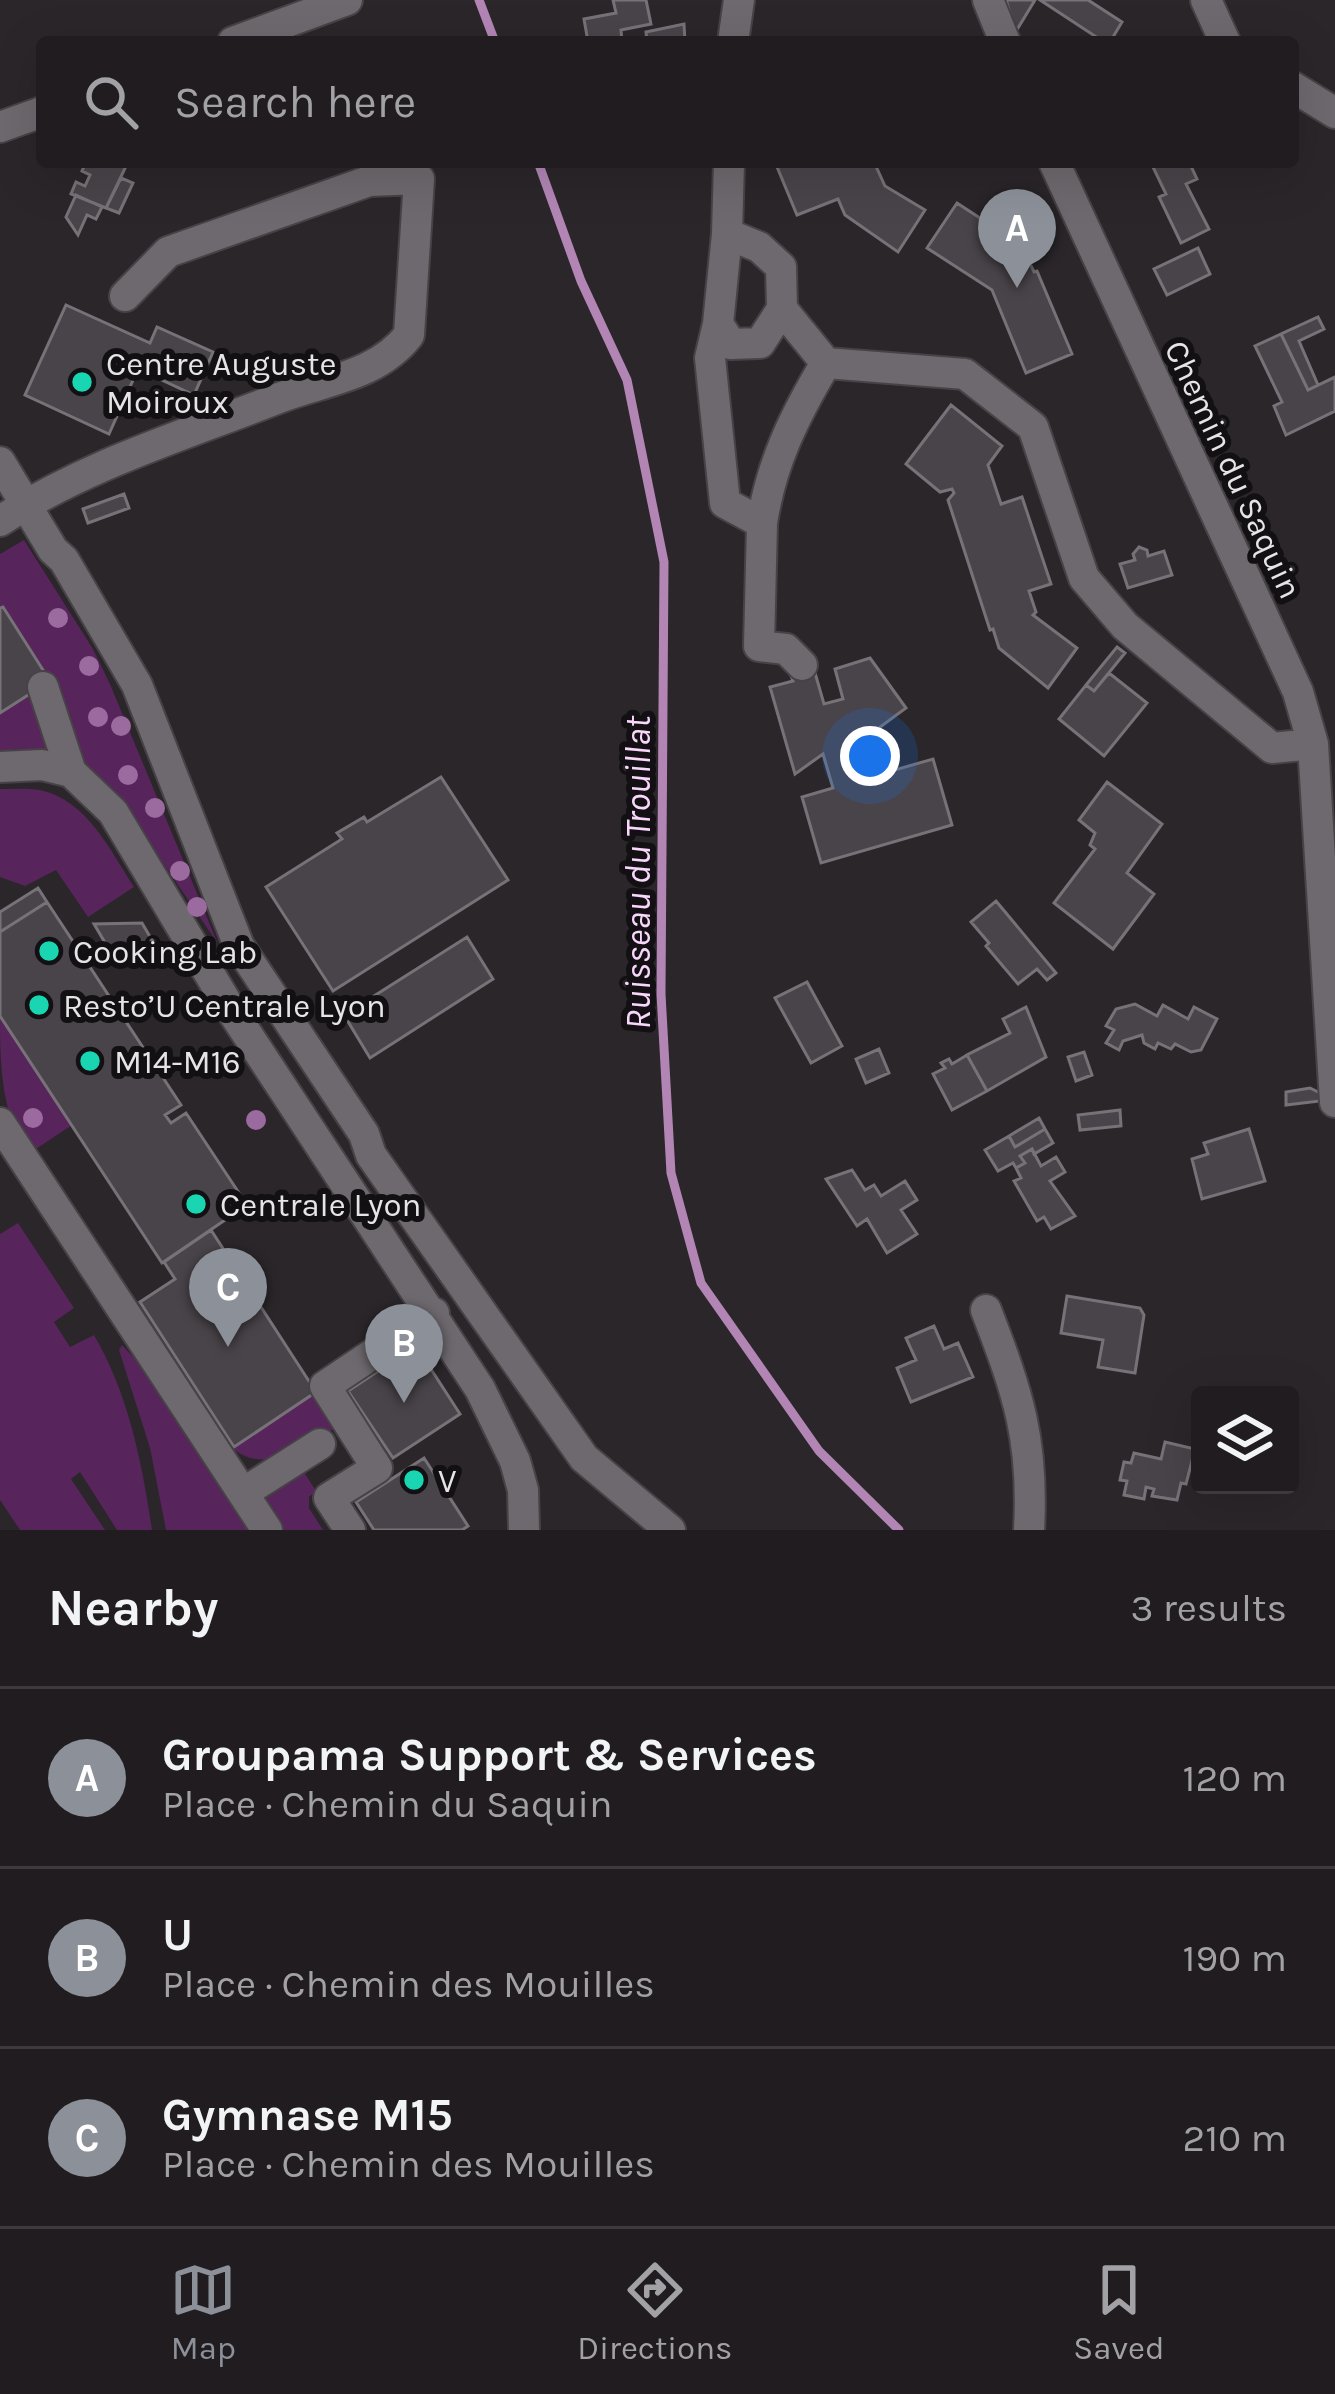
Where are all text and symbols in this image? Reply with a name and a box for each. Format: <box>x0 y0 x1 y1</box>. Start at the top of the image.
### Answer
search box <box>36 36 1299 168</box>
icon: search <box>78 69 144 135</box>
text: Search here <box>174 76 416 128</box>
pin: A <box>978 189 1056 288</box>
street label: Chemin du Saquin <box>1157 334 1309 604</box>
place label: Centre Auguste Moiroux <box>106 345 336 421</box>
marker: Centre Auguste Moiroux <box>69 369 95 395</box>
water label: Ruisseau du Trouillat <box>617 715 659 1030</box>
your location <box>840 726 900 786</box>
place label: Cooking Lab <box>73 933 257 971</box>
marker: Cooking Lab <box>36 938 62 964</box>
place label: Resto’U Centrale Lyon <box>63 987 386 1025</box>
marker: Resto’U Centrale Lyon <box>26 992 52 1018</box>
place label: M14-M16 <box>114 1043 241 1081</box>
marker: M14-M16 <box>77 1048 103 1074</box>
place label: Centrale Lyon <box>220 1186 421 1224</box>
marker: Centrale Lyon <box>183 1191 209 1217</box>
pin: C <box>189 1248 267 1347</box>
pin: B <box>365 1304 443 1403</box>
map controls <box>1191 1386 1299 1494</box>
button: layers <box>1191 1386 1299 1494</box>
place label: V <box>438 1462 457 1500</box>
marker: V <box>401 1467 427 1493</box>
text: Nearby <box>48 1578 218 1638</box>
text: 3 results <box>1130 1585 1287 1631</box>
text: Groupama Support & Services <box>162 1729 817 1781</box>
text: A <box>75 1755 99 1801</box>
text: 120 m <box>1183 1755 1287 1801</box>
text: Place · Chemin du Saquin <box>162 1781 613 1827</box>
text: U <box>162 1909 193 1961</box>
text: B <box>74 1935 100 1981</box>
text: 190 m <box>1183 1935 1287 1981</box>
text: Place · Chemin des Mouilles <box>162 1961 655 2007</box>
text: Gymnase M15 <box>162 2089 453 2141</box>
text: C <box>75 2115 99 2161</box>
text: 210 m <box>1183 2115 1287 2161</box>
text: Place · Chemin des Mouilles <box>162 2141 655 2187</box>
tab: Map <box>170 2257 236 2367</box>
tab: Directions <box>577 2257 732 2367</box>
tab: Saved <box>1073 2257 1165 2367</box>

